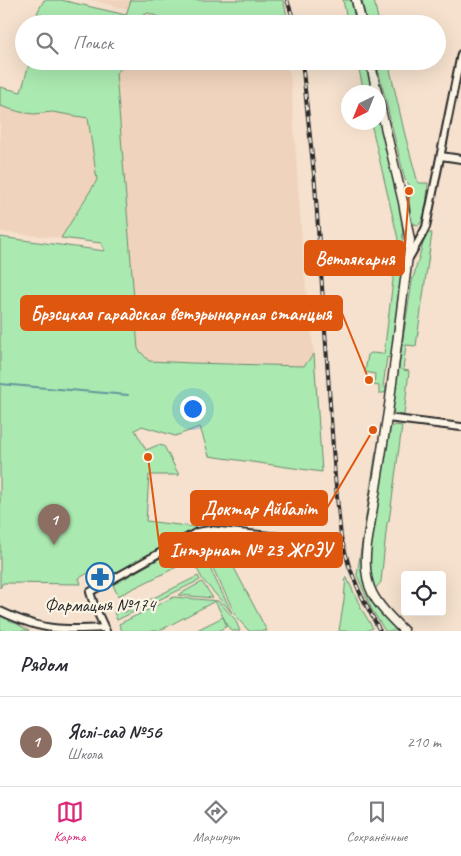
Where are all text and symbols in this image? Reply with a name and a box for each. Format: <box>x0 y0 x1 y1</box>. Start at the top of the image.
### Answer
search box <box>15 15 446 70</box>
icon: search <box>33 29 61 57</box>
text: Поиск <box>73 31 113 55</box>
north arrow <box>341 85 386 130</box>
callout: Ветлякарня <box>305 241 404 275</box>
text: Ветлякарня <box>315 247 396 271</box>
callout: Брэсцкая гарадская ветэрынарная станцыя <box>21 296 342 330</box>
text: Брэсцкая гарадская ветэрынарная станцыя <box>31 302 332 326</box>
your location <box>180 396 206 422</box>
callout: Доктар Айбаліт <box>191 491 327 525</box>
text: Доктар Айбаліт <box>201 497 318 521</box>
pin: 1 <box>38 504 70 545</box>
callout: Інтэрнат № 23 ЖРЭУ <box>160 533 342 567</box>
text: Інтэрнат № 23 ЖРЭУ <box>170 538 336 562</box>
pharmacy icon: Фармацыя №174 <box>85 562 115 592</box>
map controls <box>401 571 446 616</box>
button: locate <box>401 571 446 616</box>
place label: Фармацыя №174 <box>45 594 157 616</box>
text: Рядом <box>20 651 67 677</box>
text: Яслі-сад №56 <box>67 720 162 744</box>
text: 1 <box>32 732 40 752</box>
text: 210 m <box>407 732 441 752</box>
text: Школа <box>67 744 102 764</box>
tab: Карта <box>54 798 86 845</box>
tab: Маршрут <box>193 798 239 845</box>
tab: Сохранённые <box>347 798 407 845</box>

